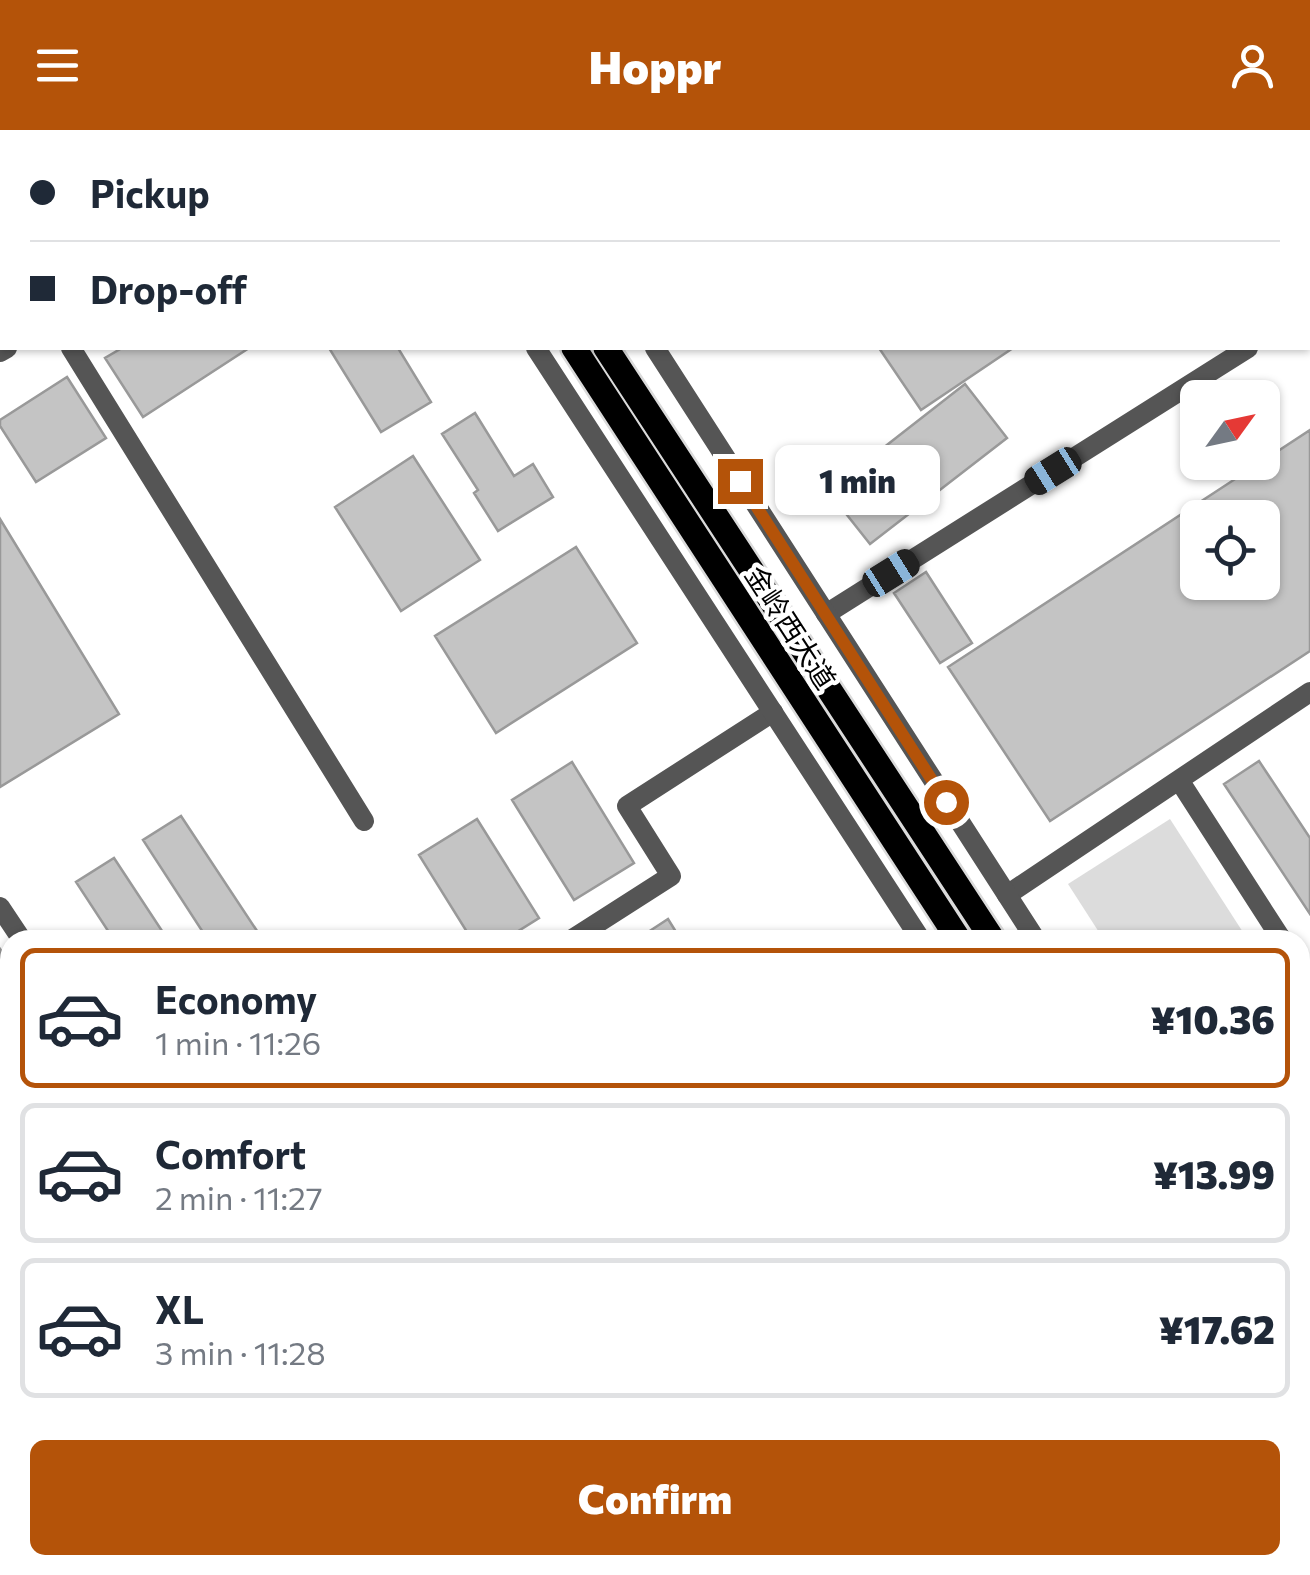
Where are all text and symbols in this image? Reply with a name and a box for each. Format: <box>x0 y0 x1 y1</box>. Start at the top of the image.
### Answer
icon: menu <box>30 38 85 93</box>
text: Hoppr <box>589 38 721 93</box>
icon: person <box>1225 38 1280 93</box>
text: Pickup <box>90 169 210 216</box>
text: Drop-off <box>90 265 247 312</box>
north arrow <box>1180 380 1280 480</box>
map controls <box>1180 380 1280 600</box>
car <box>1020 442 1086 500</box>
callout: 1 min <box>775 446 940 516</box>
route end <box>718 459 763 504</box>
text: 1 min <box>819 460 896 500</box>
button: locate <box>1180 500 1280 600</box>
car <box>858 544 924 602</box>
street label: 金岭西大道 <box>739 559 843 695</box>
route start <box>924 780 969 825</box>
icon: car <box>35 973 125 1063</box>
text: Economy <box>155 975 317 1022</box>
text: ¥10.36 <box>1151 995 1275 1042</box>
text: 1 min · 11:26 <box>155 1022 321 1062</box>
icon: car <box>35 1128 125 1218</box>
text: Comfort <box>155 1130 306 1177</box>
text: ¥13.99 <box>1153 1150 1275 1197</box>
text: 2 min · 11:27 <box>155 1177 323 1217</box>
icon: car <box>35 1283 125 1373</box>
text: XL <box>155 1285 204 1332</box>
text: ¥17.62 <box>1159 1305 1275 1352</box>
text: 3 min · 11:28 <box>155 1332 326 1372</box>
button: Confirm <box>30 1440 1280 1555</box>

